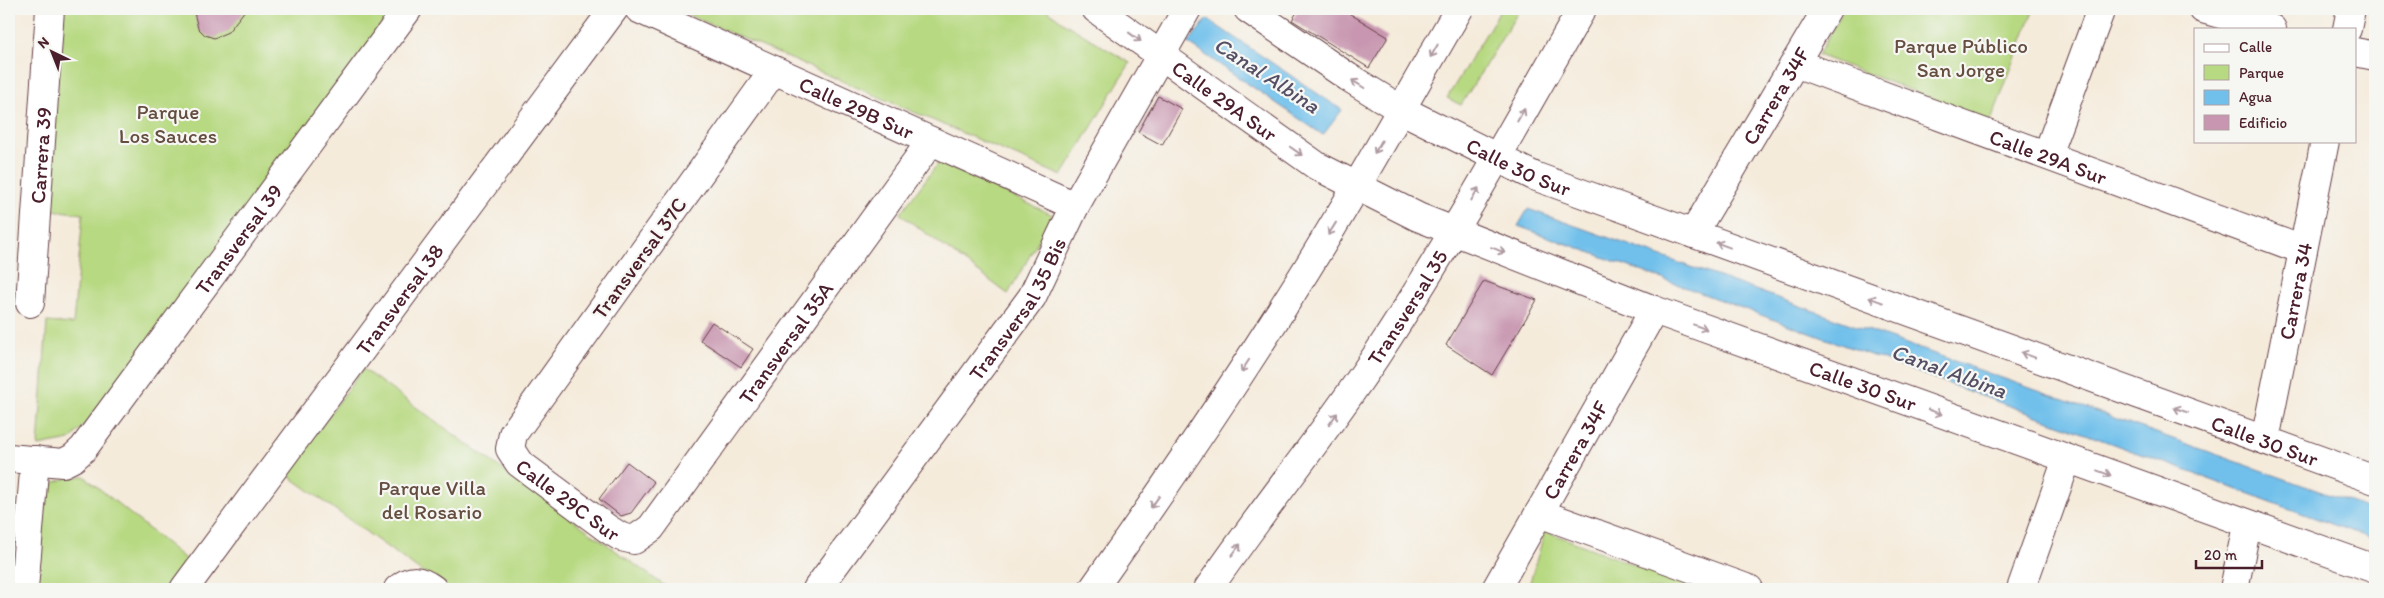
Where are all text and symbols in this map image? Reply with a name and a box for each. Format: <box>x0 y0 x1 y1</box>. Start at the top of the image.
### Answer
north arrow <box>28 28 78 78</box>
legend <box>2194 28 2356 142</box>
water label: Canal Albina <box>1209 31 1325 119</box>
one-way arrow <box>1128 32 1142 42</box>
text: N <box>34 33 53 52</box>
park label: Parque Público San Jorge <box>1894 33 2028 82</box>
text: Calle <box>2239 38 2272 56</box>
street label: Carrera 34F <box>1737 42 1814 149</box>
one-way arrow <box>1429 43 1439 57</box>
street label: Calle 29A Sur <box>1167 55 1283 147</box>
text: Parque <box>2239 64 2284 82</box>
street label: Calle 29B Sur <box>796 71 919 144</box>
one-way arrow <box>1352 78 1366 88</box>
text: Agua <box>2239 88 2273 106</box>
park label: Parque Los Sauces <box>119 99 217 148</box>
street label: Carrera 39 <box>24 106 56 205</box>
one-way arrow <box>1516 108 1526 123</box>
text: Edificio <box>2239 114 2287 132</box>
street label: Calle 29A Sur <box>1986 123 2111 189</box>
street label: Calle 30 Sur <box>1462 132 1575 201</box>
one-way arrow <box>1373 140 1383 154</box>
one-way arrow <box>1289 146 1303 156</box>
street label: Transversal 39 <box>189 179 287 299</box>
one-way arrow <box>1470 188 1480 202</box>
street label: Transversal 37C <box>587 192 691 324</box>
one-way arrow <box>1326 221 1336 235</box>
street label: Transversal 35 Bis <box>963 233 1071 385</box>
street label: Transversal 38 <box>350 239 448 359</box>
one-way arrow <box>1715 240 1731 249</box>
street label: Carrera 34 <box>2273 240 2317 342</box>
street label: Transversal 35 <box>1361 245 1452 370</box>
one-way arrow <box>1490 246 1505 256</box>
street label: Transversal 35A <box>733 276 838 409</box>
one-way arrow <box>1868 295 1884 304</box>
one-way arrow <box>1692 323 1707 332</box>
water label: Canal Albina <box>1888 338 2011 404</box>
one-way arrow <box>2021 350 2037 359</box>
street label: Calle 30 Sur <box>1806 354 1921 416</box>
one-way arrow <box>1240 359 1250 373</box>
street label: Carrera 34F <box>1537 396 1613 504</box>
one-way arrow <box>2174 405 2190 414</box>
one-way arrow <box>1927 408 1942 417</box>
street label: Calle 30 Sur <box>2208 409 2322 471</box>
one-way arrow <box>1328 412 1338 426</box>
street label: Calle 29C Sur <box>511 453 625 546</box>
one-way arrow <box>2096 469 2111 478</box>
park label: Parque Villa del Rosario <box>378 475 486 524</box>
one-way arrow <box>1150 494 1160 508</box>
scale bar <box>2196 538 2263 570</box>
one-way arrow <box>1231 543 1241 557</box>
text: 20 m <box>2204 546 2238 564</box>

